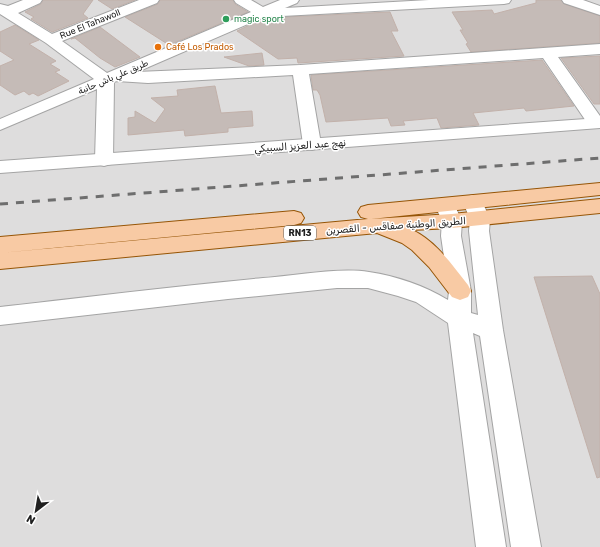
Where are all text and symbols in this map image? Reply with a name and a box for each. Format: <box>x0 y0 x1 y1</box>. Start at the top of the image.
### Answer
street label: Rue El Tahawoll <box>58 7 122 41</box>
marker: magic sport <box>221 14 231 24</box>
place label: magic sport <box>234 14 284 24</box>
marker: Café Los Prados <box>153 42 163 52</box>
place label: Café Los Prados <box>166 42 234 52</box>
street label: طريق علي باش حانبة <box>76 58 150 98</box>
street label: نهج عبد العزيز السبيكي <box>254 137 346 157</box>
street label: الطريق الوطنية صفاقس - القصرين <box>326 215 466 237</box>
road number: RN13 <box>284 226 316 240</box>
north arrow <box>16 491 56 531</box>
text: N <box>24 511 38 527</box>

